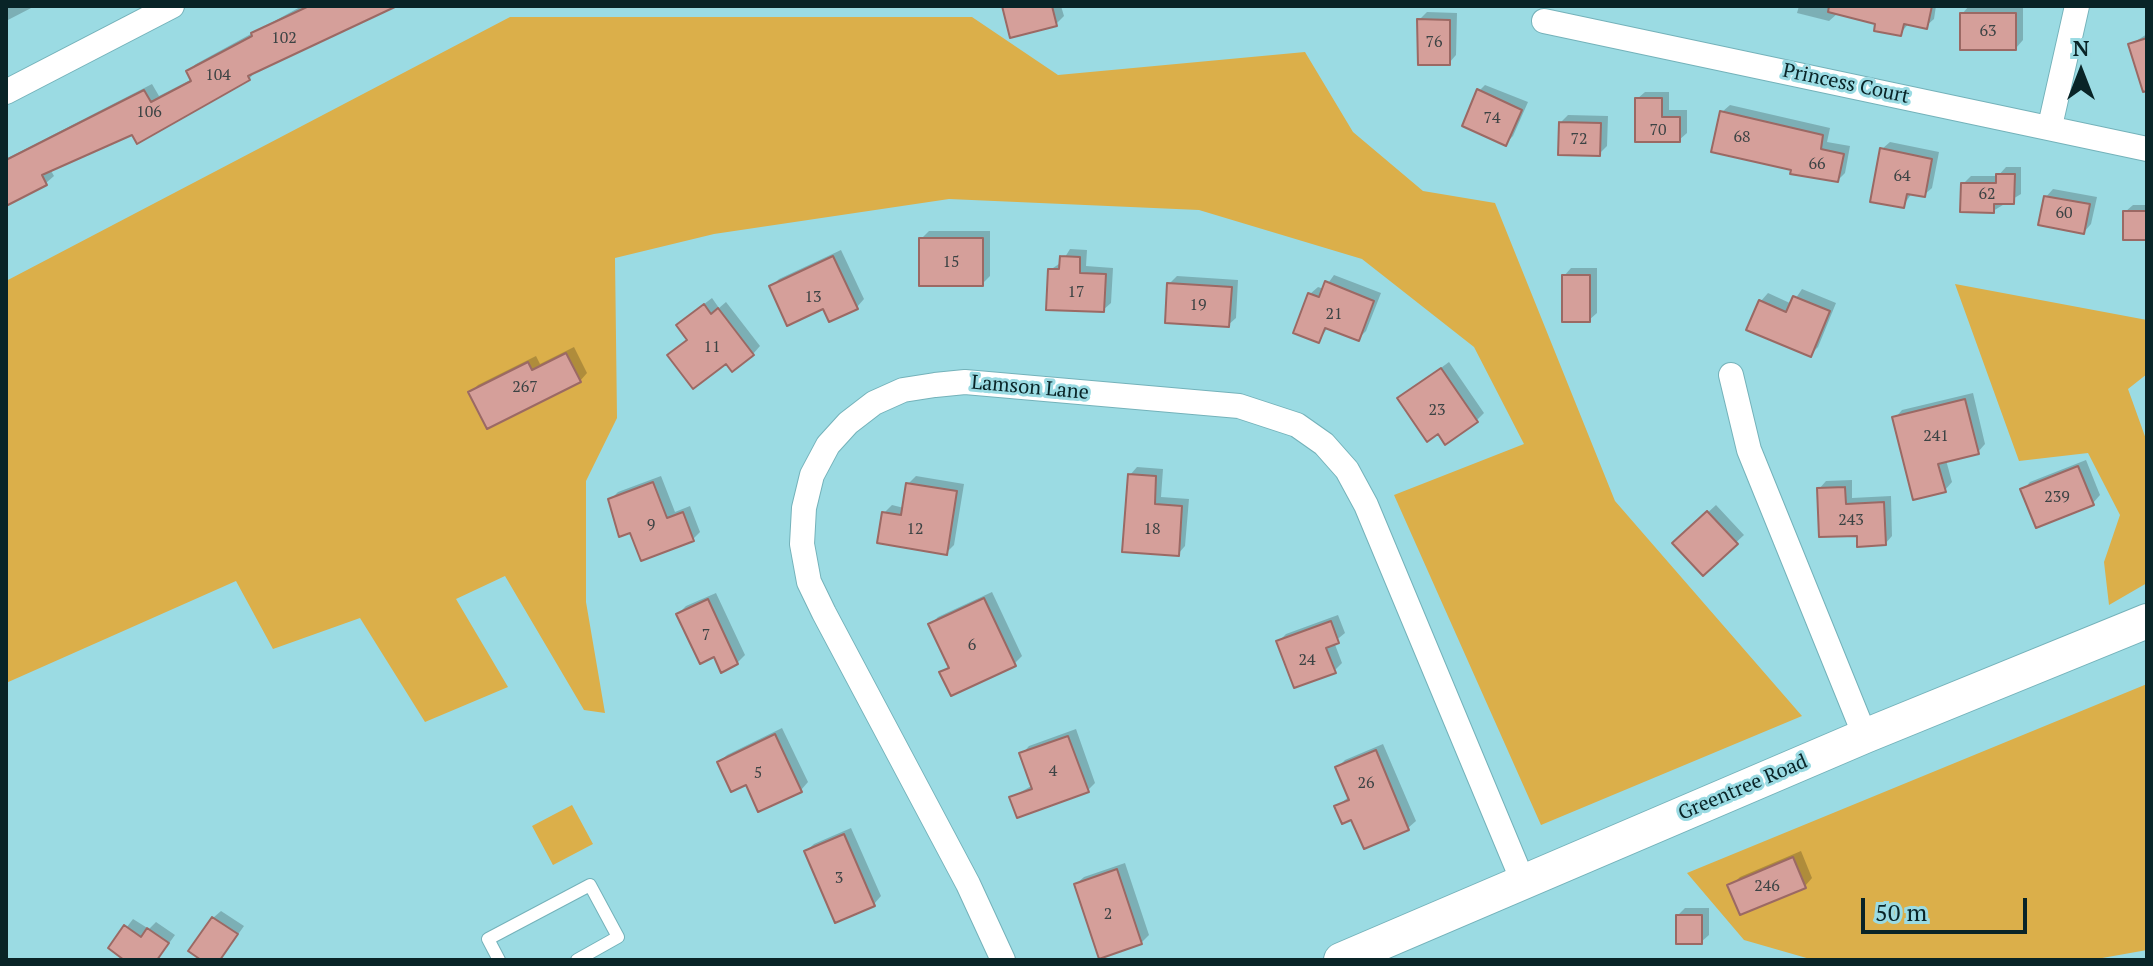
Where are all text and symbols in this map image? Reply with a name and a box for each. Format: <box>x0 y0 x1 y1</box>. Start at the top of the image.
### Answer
house number: 63 <box>1979 21 1997 41</box>
house number: 102 <box>271 28 297 48</box>
house number: 76 <box>1425 32 1443 52</box>
north arrow <box>2041 32 2121 112</box>
text: N <box>2073 33 2089 62</box>
street label: Princess Court <box>1781 59 1911 109</box>
house number: 104 <box>205 65 231 85</box>
house number: 106 <box>136 102 162 122</box>
house number: 74 <box>1483 108 1501 128</box>
house number: 70 <box>1649 120 1667 140</box>
house number: 68 <box>1733 127 1751 147</box>
house number: 72 <box>1570 129 1588 149</box>
house number: 66 <box>1808 154 1826 174</box>
house number: 64 <box>1893 166 1911 186</box>
house number: 62 <box>1978 184 1996 204</box>
house number: 60 <box>2055 203 2073 223</box>
house number: 15 <box>942 252 960 272</box>
house number: 17 <box>1067 282 1085 302</box>
house number: 13 <box>804 287 822 307</box>
house number: 19 <box>1189 295 1207 315</box>
house number: 21 <box>1325 304 1343 324</box>
house number: 11 <box>703 337 721 357</box>
street label: Lamson Lane <box>970 371 1090 405</box>
house number: 267 <box>512 377 538 397</box>
house number: 23 <box>1428 400 1446 420</box>
house number: 241 <box>1923 426 1949 446</box>
house number: 239 <box>2044 487 2070 507</box>
house number: 243 <box>1838 510 1864 530</box>
house number: 9 <box>647 515 655 535</box>
house number: 12 <box>906 519 924 539</box>
house number: 18 <box>1143 519 1161 539</box>
house number: 7 <box>702 625 710 645</box>
house number: 6 <box>968 635 976 655</box>
house number: 24 <box>1298 650 1316 670</box>
street label: Greentree Road <box>1675 750 1811 826</box>
house number: 4 <box>1049 761 1057 781</box>
house number: 5 <box>754 763 762 783</box>
house number: 26 <box>1357 773 1375 793</box>
house number: 3 <box>835 868 843 888</box>
house number: 246 <box>1754 876 1780 896</box>
scale bar <box>1865 882 2031 932</box>
text: 50 m <box>1875 896 1927 928</box>
house number: 2 <box>1104 904 1112 924</box>

